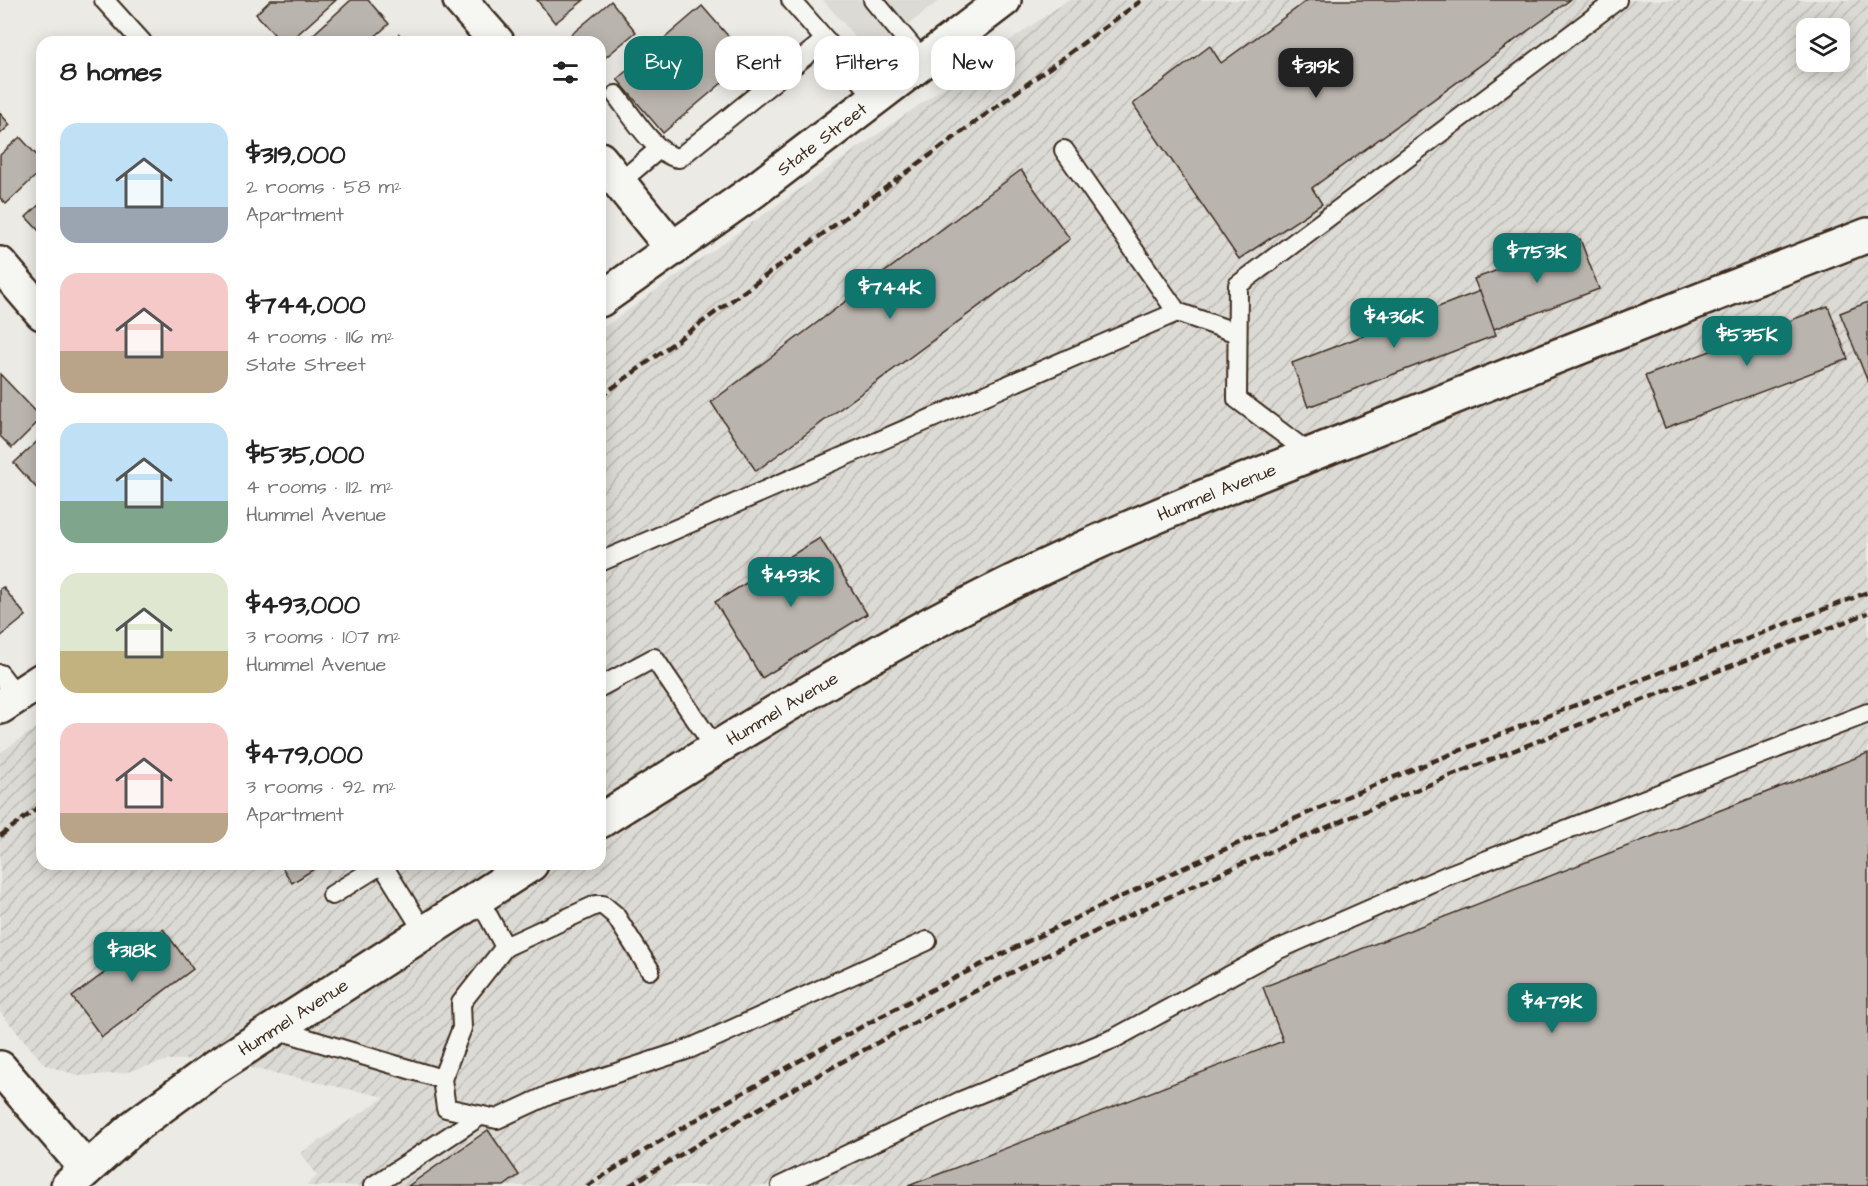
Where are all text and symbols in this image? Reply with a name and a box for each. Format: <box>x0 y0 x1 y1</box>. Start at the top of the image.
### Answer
map controls <box>1796 18 1850 72</box>
button: layers <box>1796 18 1850 72</box>
chip: Buy <box>624 36 703 90</box>
chip: Rent <box>715 36 802 90</box>
chip: Filters <box>814 36 919 90</box>
chip: New <box>931 36 1015 90</box>
pin: $319K <box>1274 48 1358 99</box>
text: $319K <box>1292 53 1340 81</box>
text: 8 homes <box>60 54 162 90</box>
icon: filters <box>549 56 582 89</box>
street label: State Street <box>772 96 873 182</box>
text: $319,000 <box>246 137 346 173</box>
icon: home <box>108 147 180 219</box>
text: 2 rooms · 58 m² <box>246 173 402 201</box>
text: Apartment <box>246 201 344 229</box>
pin: $753K <box>1495 233 1579 284</box>
text: $753K <box>1507 238 1567 266</box>
pin: $744K <box>848 269 932 320</box>
text: $744K <box>859 274 921 302</box>
text: $744,000 <box>246 287 366 323</box>
icon: home <box>108 297 180 369</box>
pin: $436K <box>1352 298 1436 349</box>
text: $436K <box>1364 303 1424 331</box>
pin: $535K <box>1705 316 1789 367</box>
text: $535K <box>1716 321 1778 349</box>
text: 4 rooms · 116 m² <box>246 323 394 351</box>
text: State Street <box>246 351 366 379</box>
text: $535,000 <box>246 437 364 473</box>
icon: home <box>108 447 180 519</box>
street label: Hummel Avenue <box>1153 457 1280 528</box>
text: 4 rooms · 112 m² <box>246 473 393 501</box>
text: Hummel Avenue <box>246 501 386 529</box>
pin: $493K <box>749 557 833 608</box>
text: $493K <box>762 562 820 590</box>
text: $493,000 <box>246 587 360 623</box>
icon: home <box>108 597 180 669</box>
text: 3 rooms · 107 m² <box>246 623 401 651</box>
text: Hummel Avenue <box>246 651 386 679</box>
street label: Hummel Avenue <box>722 666 843 752</box>
text: $479,000 <box>246 737 363 773</box>
icon: home <box>108 747 180 819</box>
text: 3 rooms · 92 m² <box>246 773 396 801</box>
text: Apartment <box>246 801 344 829</box>
pin: $318K <box>90 932 174 983</box>
text: $318K <box>108 937 156 965</box>
street label: Hummel Avenue <box>233 973 353 1062</box>
pin: $479K <box>1510 983 1594 1034</box>
text: $479K <box>1522 988 1582 1016</box>

